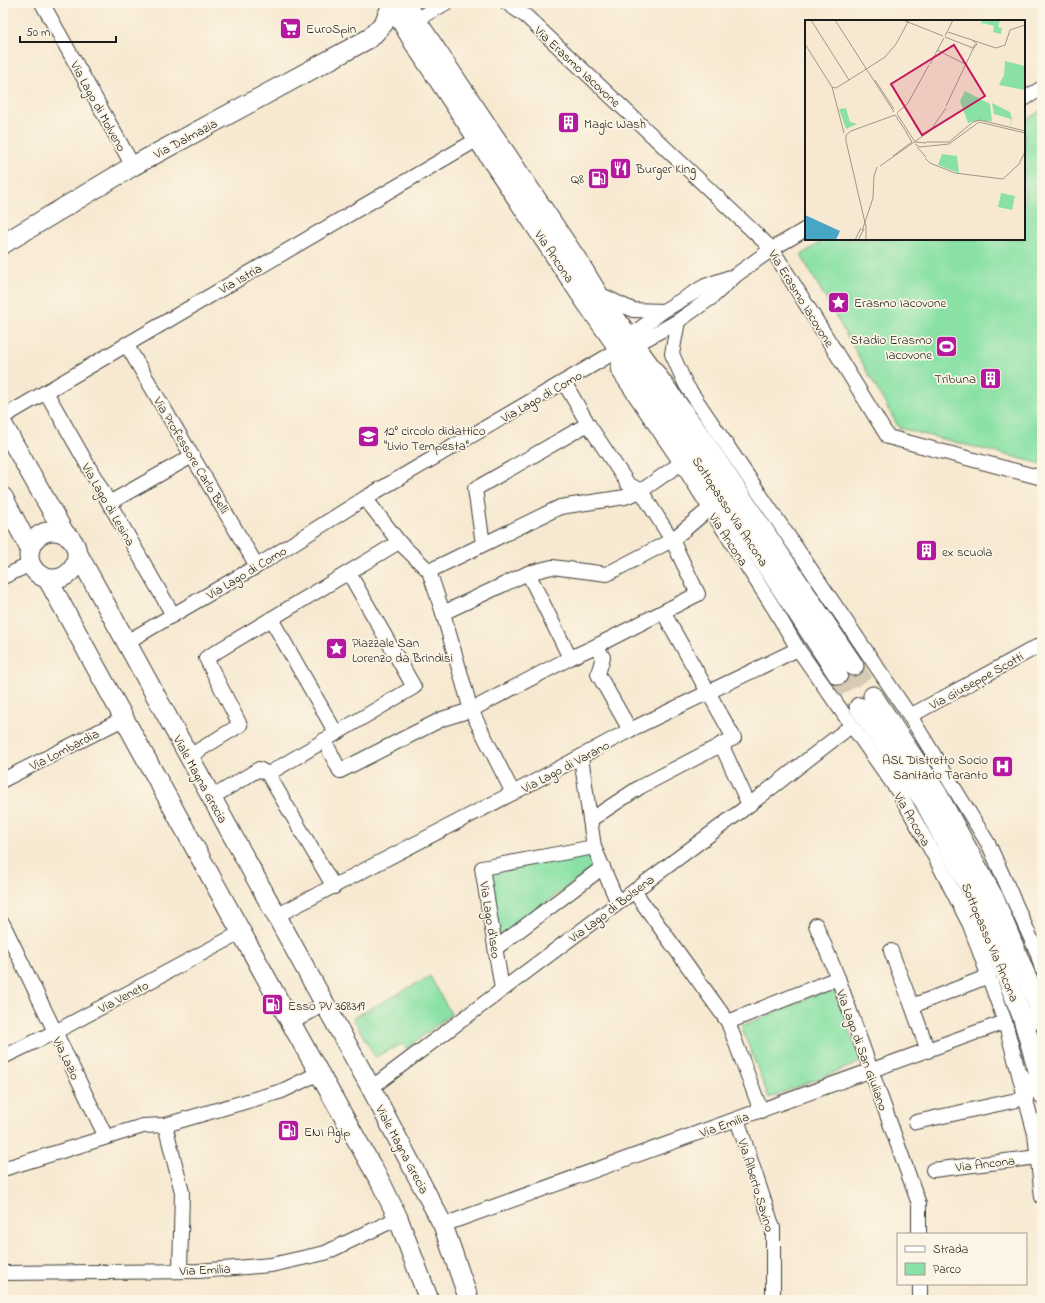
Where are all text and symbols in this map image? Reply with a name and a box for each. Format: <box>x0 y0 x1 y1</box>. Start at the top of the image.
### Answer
supermarket icon: EuroSpin <box>277 15 303 41</box>
scale bar <box>20 18 116 44</box>
place label: EuroSpin <box>306 20 356 39</box>
inset map <box>805 20 1025 240</box>
street label: Via Erasmo Iacovone <box>529 21 624 112</box>
text: 50 m <box>26 24 50 42</box>
street label: Via Lago di Molveno <box>64 57 131 156</box>
building icon: Magic Wash <box>556 110 582 136</box>
street label: Via Dalmazia <box>149 114 221 165</box>
place label: Magic Wash <box>584 115 646 135</box>
restaurant icon: Burger King <box>607 155 633 181</box>
place label: Burger King <box>635 160 696 180</box>
fuel station icon: Q8 <box>586 165 612 191</box>
place label: Q8 <box>571 170 584 189</box>
street label: Via Ancona <box>529 226 578 287</box>
street label: Via Erasmo Iacovone <box>763 246 838 351</box>
street label: Via Istria <box>215 259 266 300</box>
place icon: Erasmo Iacovone <box>826 289 852 315</box>
place label: Erasmo Iacovone <box>854 294 946 313</box>
place label: Stadio Erasmo Iacovone <box>850 331 932 365</box>
sports icon: Stadio Erasmo Iacovone <box>934 333 960 359</box>
building icon: Tribuna <box>978 365 1004 391</box>
street label: Via Lago di Como <box>497 366 586 430</box>
place label: Tribuna <box>934 370 976 389</box>
street label: Via Professore Carlo Belli <box>148 393 233 518</box>
place label: 12° circolo didattico "Livio Tempesta" <box>384 422 486 456</box>
school or university icon: 12° circolo didattico "Livio Tempesta" <box>355 424 381 450</box>
street label: Sottopasso Via Ancona <box>690 453 772 569</box>
street label: Via Lago di Lesina <box>75 459 139 550</box>
street label: Via Ancona <box>706 510 752 568</box>
building icon: ex scuola <box>914 538 940 564</box>
street label: Via Lago di Como <box>202 542 291 606</box>
place label: ex scuola <box>942 543 992 562</box>
place label: Piazzale San Lorenzo da Brindisi <box>352 634 453 668</box>
place icon: Piazzale San Lorenzo da Brindisi <box>324 636 350 662</box>
street label: Via Giuseppe Scotti <box>925 648 1027 716</box>
street label: Via Lombardia <box>26 725 103 776</box>
street label: Viale Magna Grecia <box>166 731 232 828</box>
street label: Via Lago di Varano <box>517 736 614 800</box>
place label: ASL Distretto Socio Sanitario Taranto <box>882 751 988 785</box>
hospital icon: ASL Distretto Socio Sanitario Taranto <box>990 753 1016 779</box>
street label: Via Ancona <box>888 788 935 850</box>
street label: Via Lago di Bolsena <box>564 871 659 949</box>
street label: Via Lago d'Iseo <box>473 879 505 961</box>
street label: Sottopasso Via Ancona <box>956 880 1023 1005</box>
street label: Via Veneto <box>94 976 153 1019</box>
street label: Via Lago di San Giuliano <box>830 986 892 1114</box>
fuel station icon: Esso PV 368319 <box>260 992 286 1018</box>
place label: Esso PV 368319 <box>288 997 365 1016</box>
street label: Via Lazio <box>47 1033 84 1084</box>
street label: Viale Magna Grecia <box>369 1101 433 1198</box>
street label: Via Emilia <box>696 1108 752 1143</box>
fuel station icon: ENI Agip <box>275 1118 301 1144</box>
place label: ENI Agip <box>304 1123 350 1143</box>
street label: Via Alberto Savino <box>732 1136 779 1235</box>
street label: Via Ancona <box>953 1151 1016 1178</box>
legend <box>897 1233 1027 1285</box>
text: Strada <box>933 1241 968 1259</box>
street label: Via Emilia <box>178 1260 231 1281</box>
text: Parco <box>933 1261 961 1279</box>

